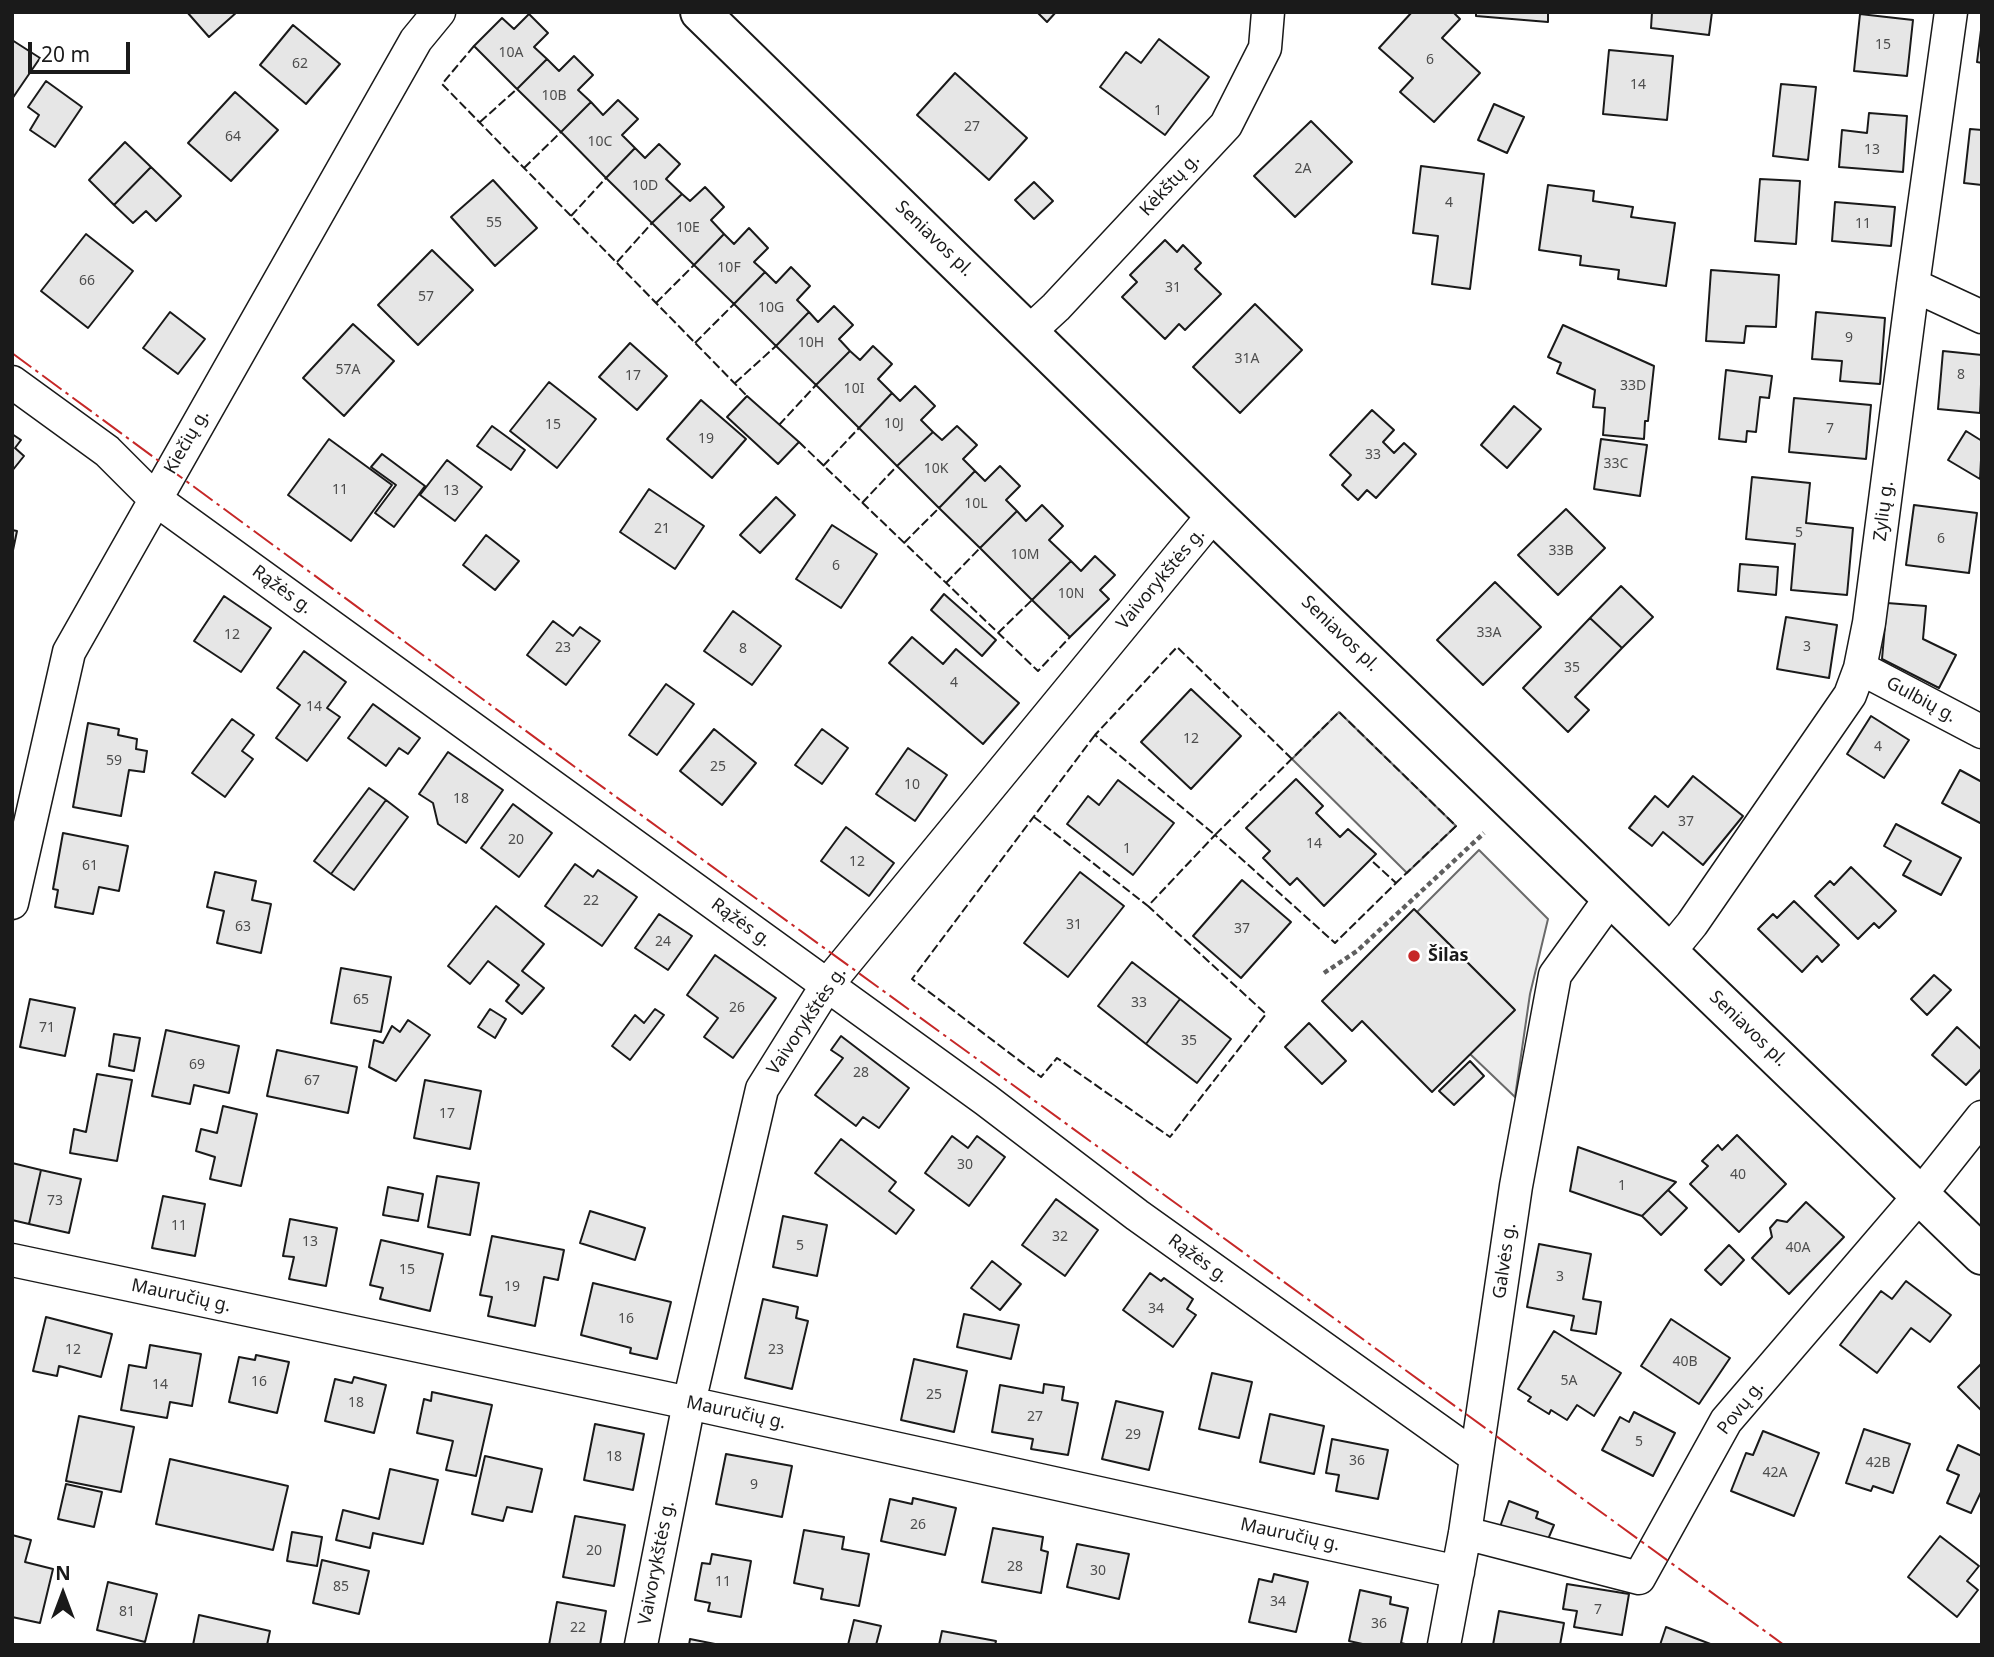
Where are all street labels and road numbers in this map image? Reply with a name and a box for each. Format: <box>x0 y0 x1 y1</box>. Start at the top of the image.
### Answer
street label: Kėkštų g. <box>1136 149 1204 221</box>
street label: Seniavos pl. <box>891 197 977 281</box>
street label: Kiečių g. <box>160 406 214 478</box>
street label: Zylių g. <box>1870 480 1898 542</box>
street label: Vaivorykštės g. <box>1112 524 1210 634</box>
street label: Rąžės g. <box>248 561 316 619</box>
street label: Seniavos pl. <box>1297 592 1383 676</box>
street label: Gulbių g. <box>1882 673 1960 727</box>
street label: Rąžės g. <box>707 894 775 952</box>
street label: Vaivorykštės g. <box>763 963 851 1079</box>
street label: Seniavos pl. <box>1705 987 1791 1071</box>
street label: Galvės g. <box>1489 1222 1521 1300</box>
street label: Rąžės g. <box>1164 1230 1232 1288</box>
street label: Mauručių g. <box>129 1275 233 1317</box>
street label: Povų g. <box>1713 1377 1769 1439</box>
street label: Mauručių g. <box>684 1392 788 1434</box>
street label: Vaivorykštės g. <box>634 1499 680 1627</box>
street label: Mauručių g. <box>1238 1514 1342 1556</box>

